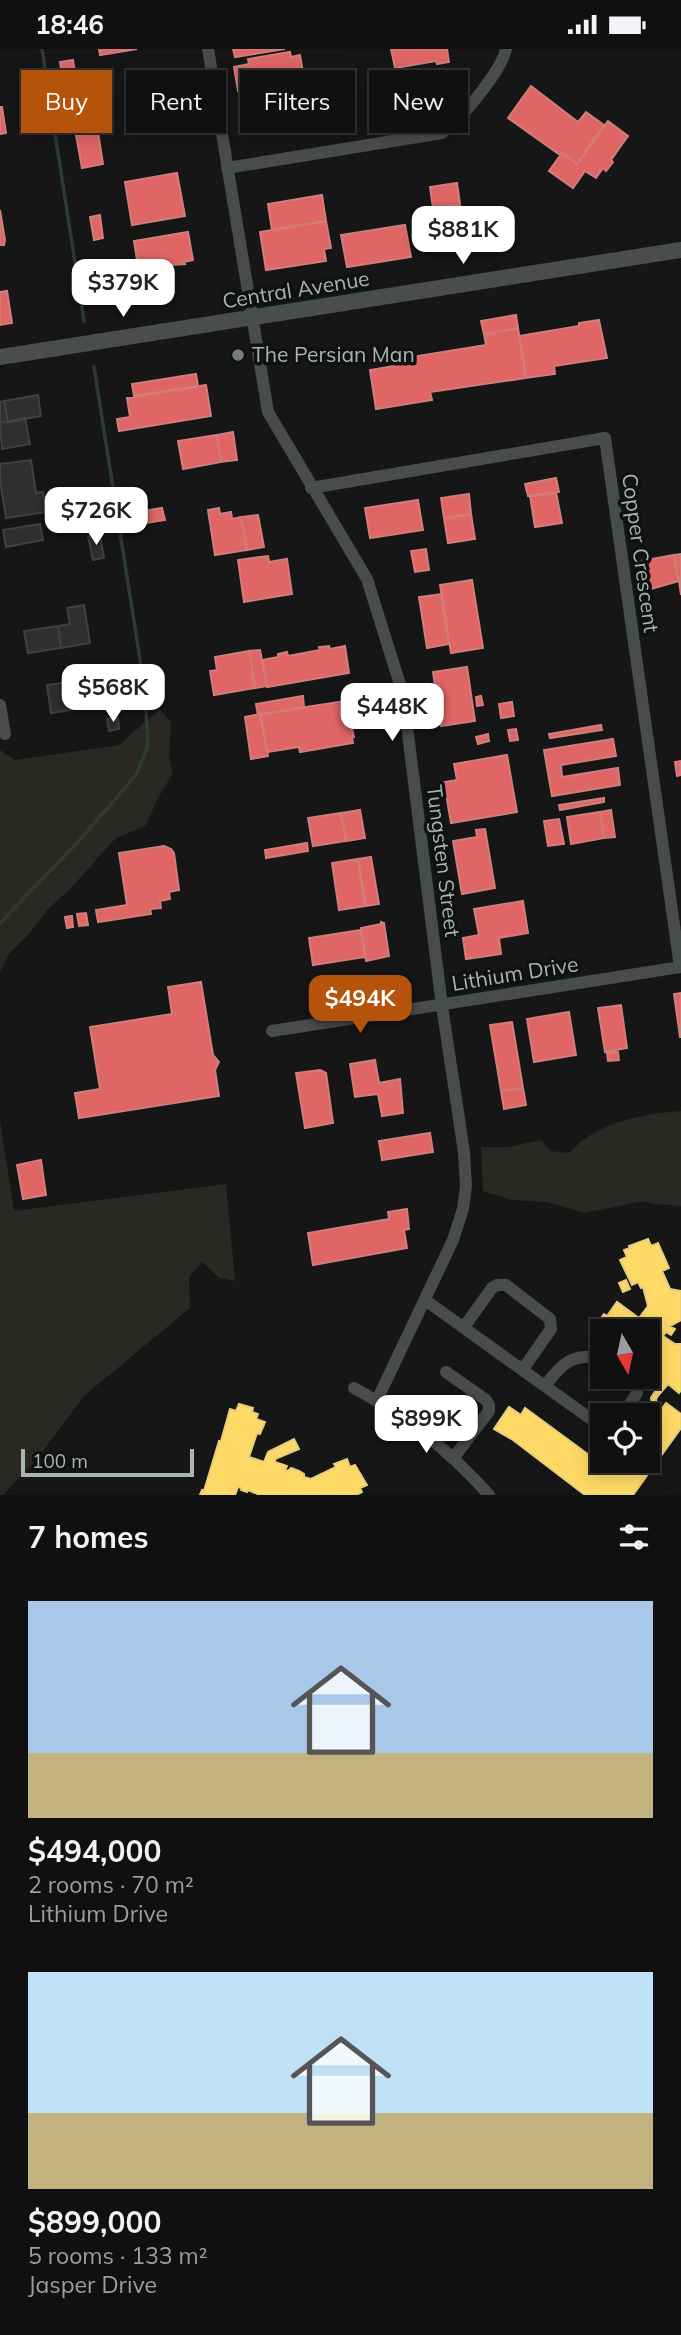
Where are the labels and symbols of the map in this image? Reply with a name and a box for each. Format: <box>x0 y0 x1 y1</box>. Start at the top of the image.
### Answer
pin: $881K <box>414 207 512 266</box>
pin: $379K <box>74 259 172 319</box>
street label: Central Avenue <box>220 265 371 313</box>
place label: The Persian Man <box>252 341 415 367</box>
marker: The Persian Man <box>230 347 246 363</box>
street label: Copper Crescent <box>617 472 665 634</box>
pin: $726K <box>47 487 145 547</box>
pin: $568K <box>64 665 162 724</box>
pin: $448K <box>343 683 441 743</box>
street label: Tungsten Street <box>422 783 466 938</box>
street label: Lithium Drive <box>450 950 580 996</box>
pin: $494K <box>311 975 409 1035</box>
north arrow <box>590 1319 660 1389</box>
pin: $899K <box>377 1395 475 1455</box>
scale bar <box>21 1446 194 1478</box>

